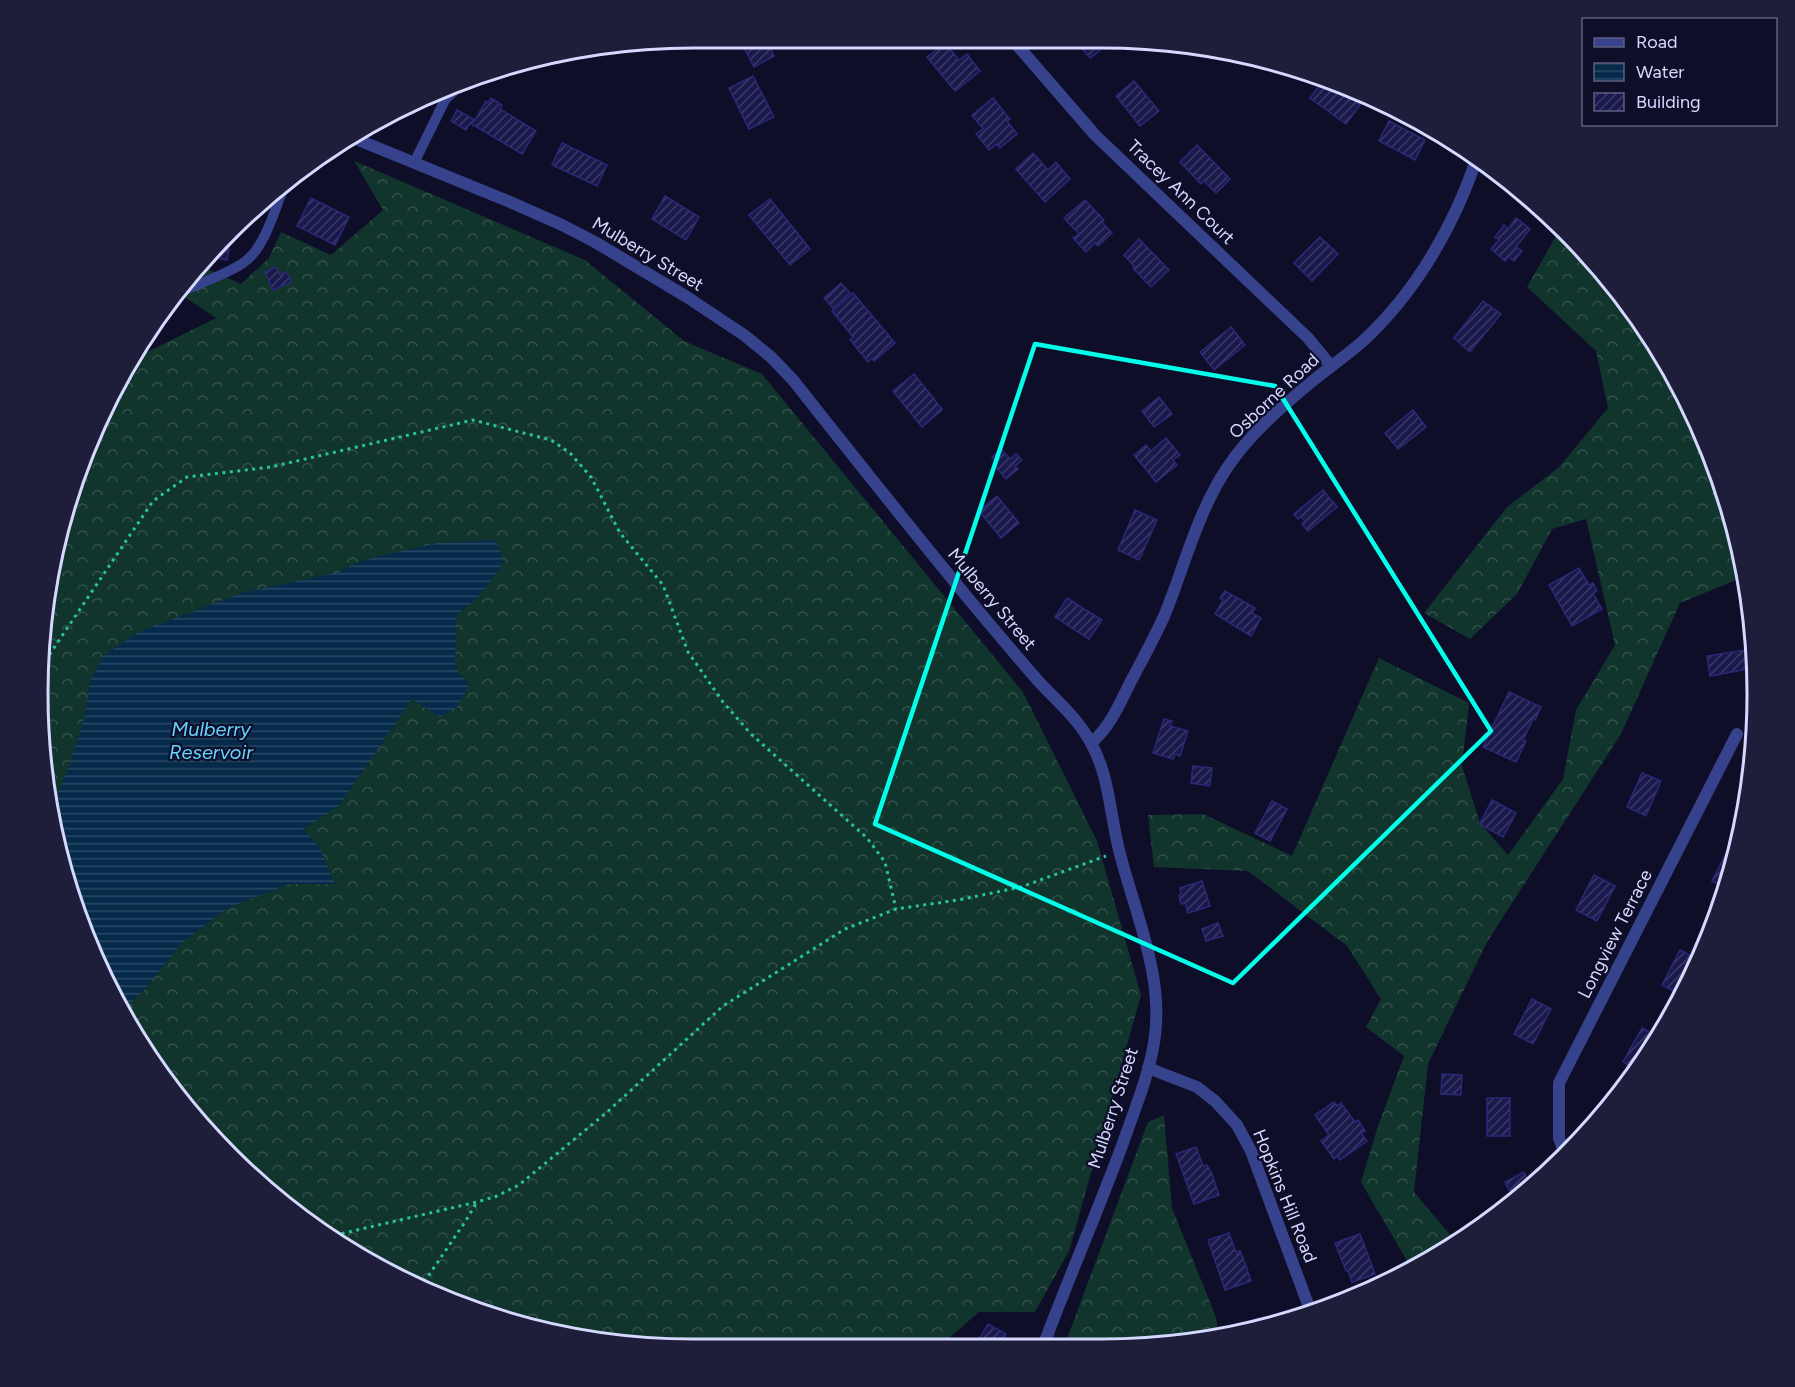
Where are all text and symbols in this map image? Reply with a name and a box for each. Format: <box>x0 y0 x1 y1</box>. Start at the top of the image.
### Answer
legend <box>1582 18 1777 126</box>
text: Road <box>1636 31 1677 53</box>
text: Water <box>1636 61 1684 83</box>
text: Building <box>1636 91 1701 113</box>
street label: Tracey Ann Court <box>1123 135 1239 249</box>
street label: Mulberry Street <box>588 212 708 296</box>
street label: Osborne Road <box>1224 349 1324 443</box>
street label: Mulberry Street <box>943 544 1041 655</box>
water label: Mulberry Reservoir <box>169 717 254 764</box>
street label: Longview Terrace <box>1573 866 1657 1002</box>
street label: Mulberry Street <box>1083 1044 1143 1171</box>
street label: Hopkins Hill Road <box>1248 1126 1322 1266</box>

